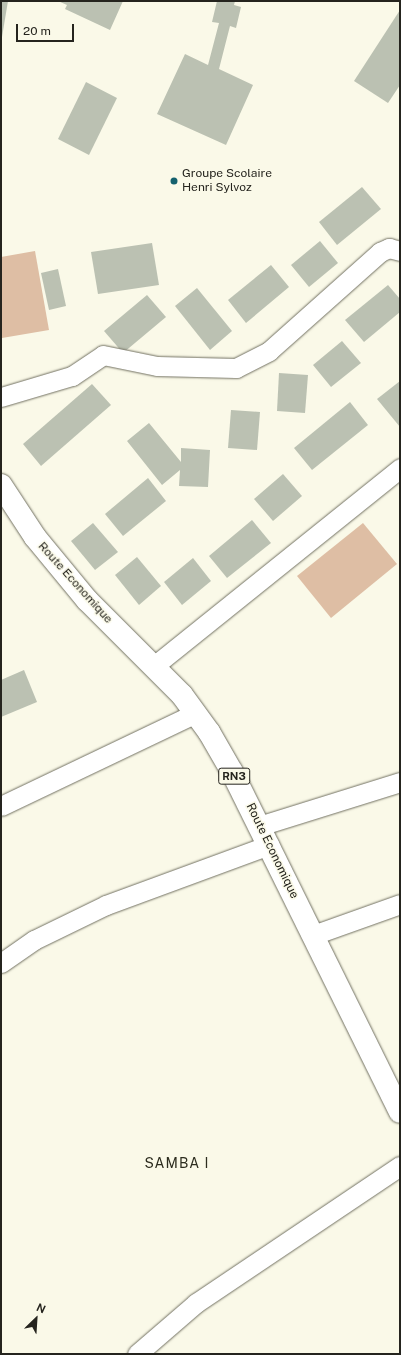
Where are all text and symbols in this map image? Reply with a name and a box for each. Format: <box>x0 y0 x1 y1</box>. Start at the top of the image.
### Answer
scale bar <box>18 16 76 42</box>
text: 20 m <box>23 24 51 38</box>
place label: Groupe Scolaire Henri Sylvoz <box>182 167 272 195</box>
marker: Groupe Scolaire Henri Sylvoz <box>169 176 179 186</box>
street label: Route Economique <box>35 539 115 627</box>
road number: RN3 <box>218 767 250 785</box>
street label: Route Economique <box>243 801 301 901</box>
district label: SAMBA I <box>144 1155 210 1171</box>
north arrow <box>16 1299 56 1339</box>
text: N <box>35 1301 48 1315</box>

